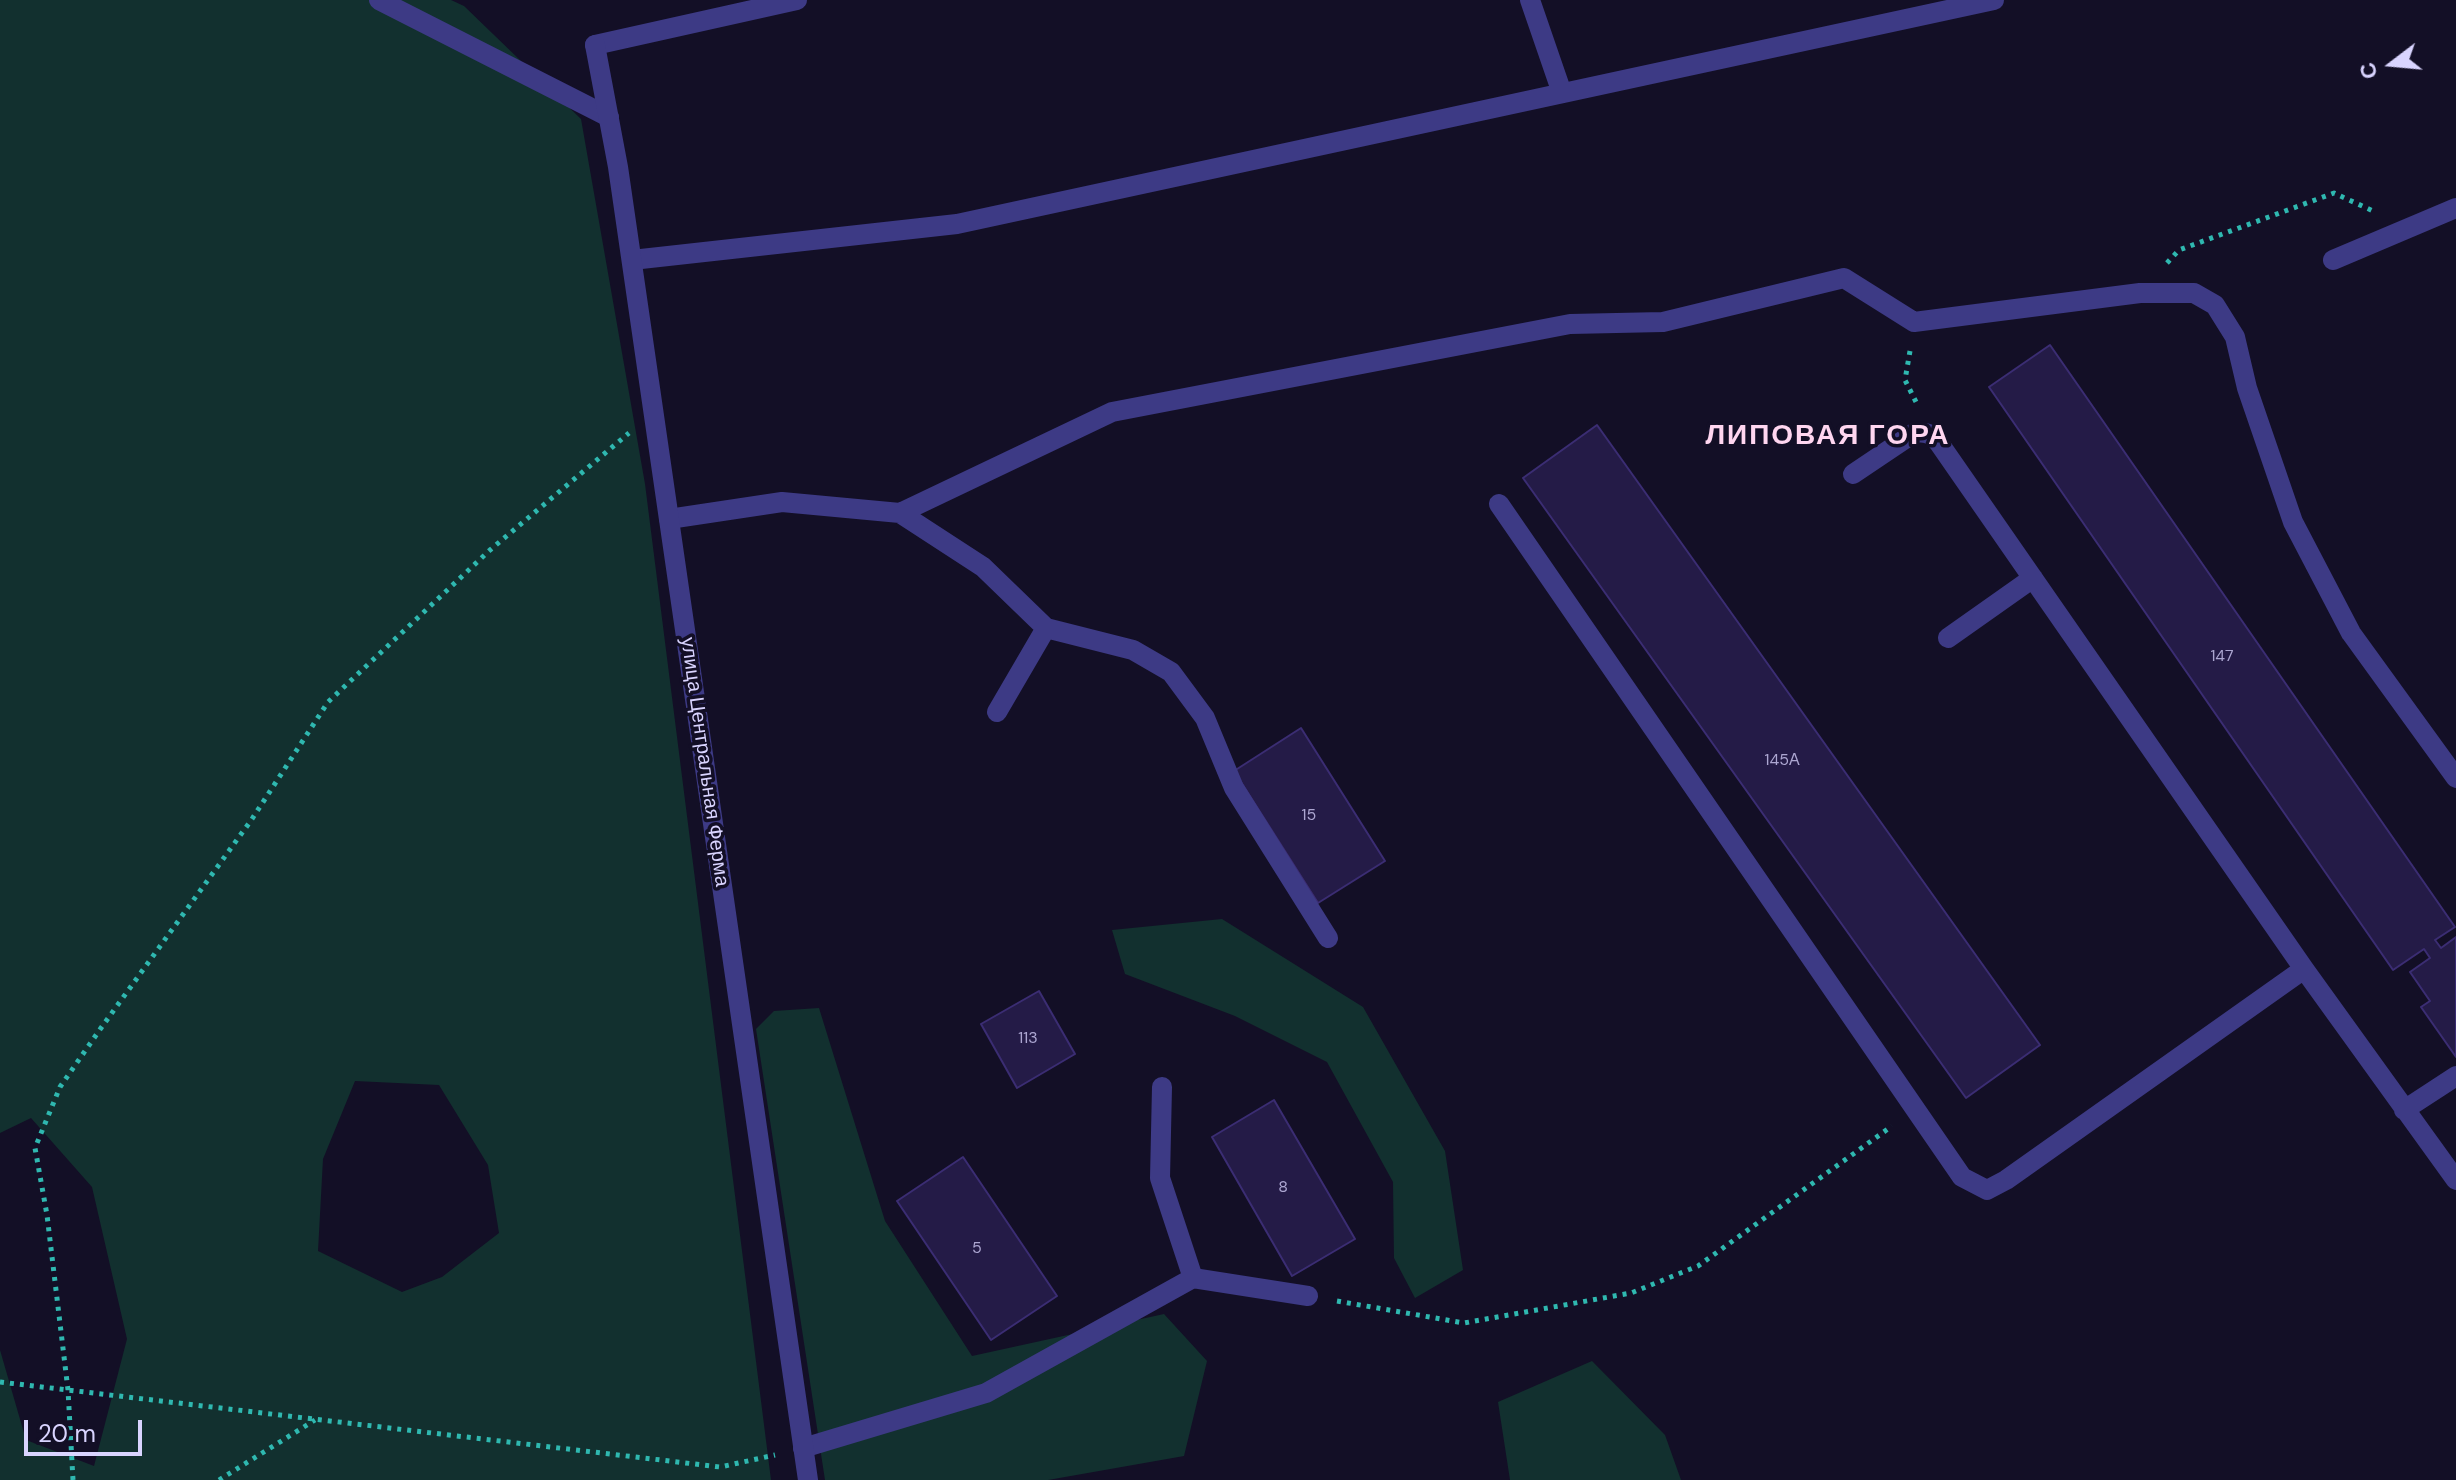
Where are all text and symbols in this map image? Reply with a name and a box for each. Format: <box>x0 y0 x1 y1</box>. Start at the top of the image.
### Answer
north arrow <box>2352 24 2432 104</box>
text: С <box>2352 59 2385 82</box>
district label: ЛИПОВАЯ ГОРА <box>1705 420 1951 454</box>
street label: улица Центральная Ферма <box>675 636 733 888</box>
house number: 147 <box>2210 647 2234 667</box>
house number: 145А <box>1764 751 1800 771</box>
house number: 15 <box>1302 806 1316 826</box>
house number: 113 <box>1018 1029 1038 1049</box>
house number: 8 <box>1278 1178 1288 1198</box>
house number: 5 <box>972 1239 982 1259</box>
scale bar <box>28 1404 146 1454</box>
text: 20 m <box>38 1418 96 1449</box>

